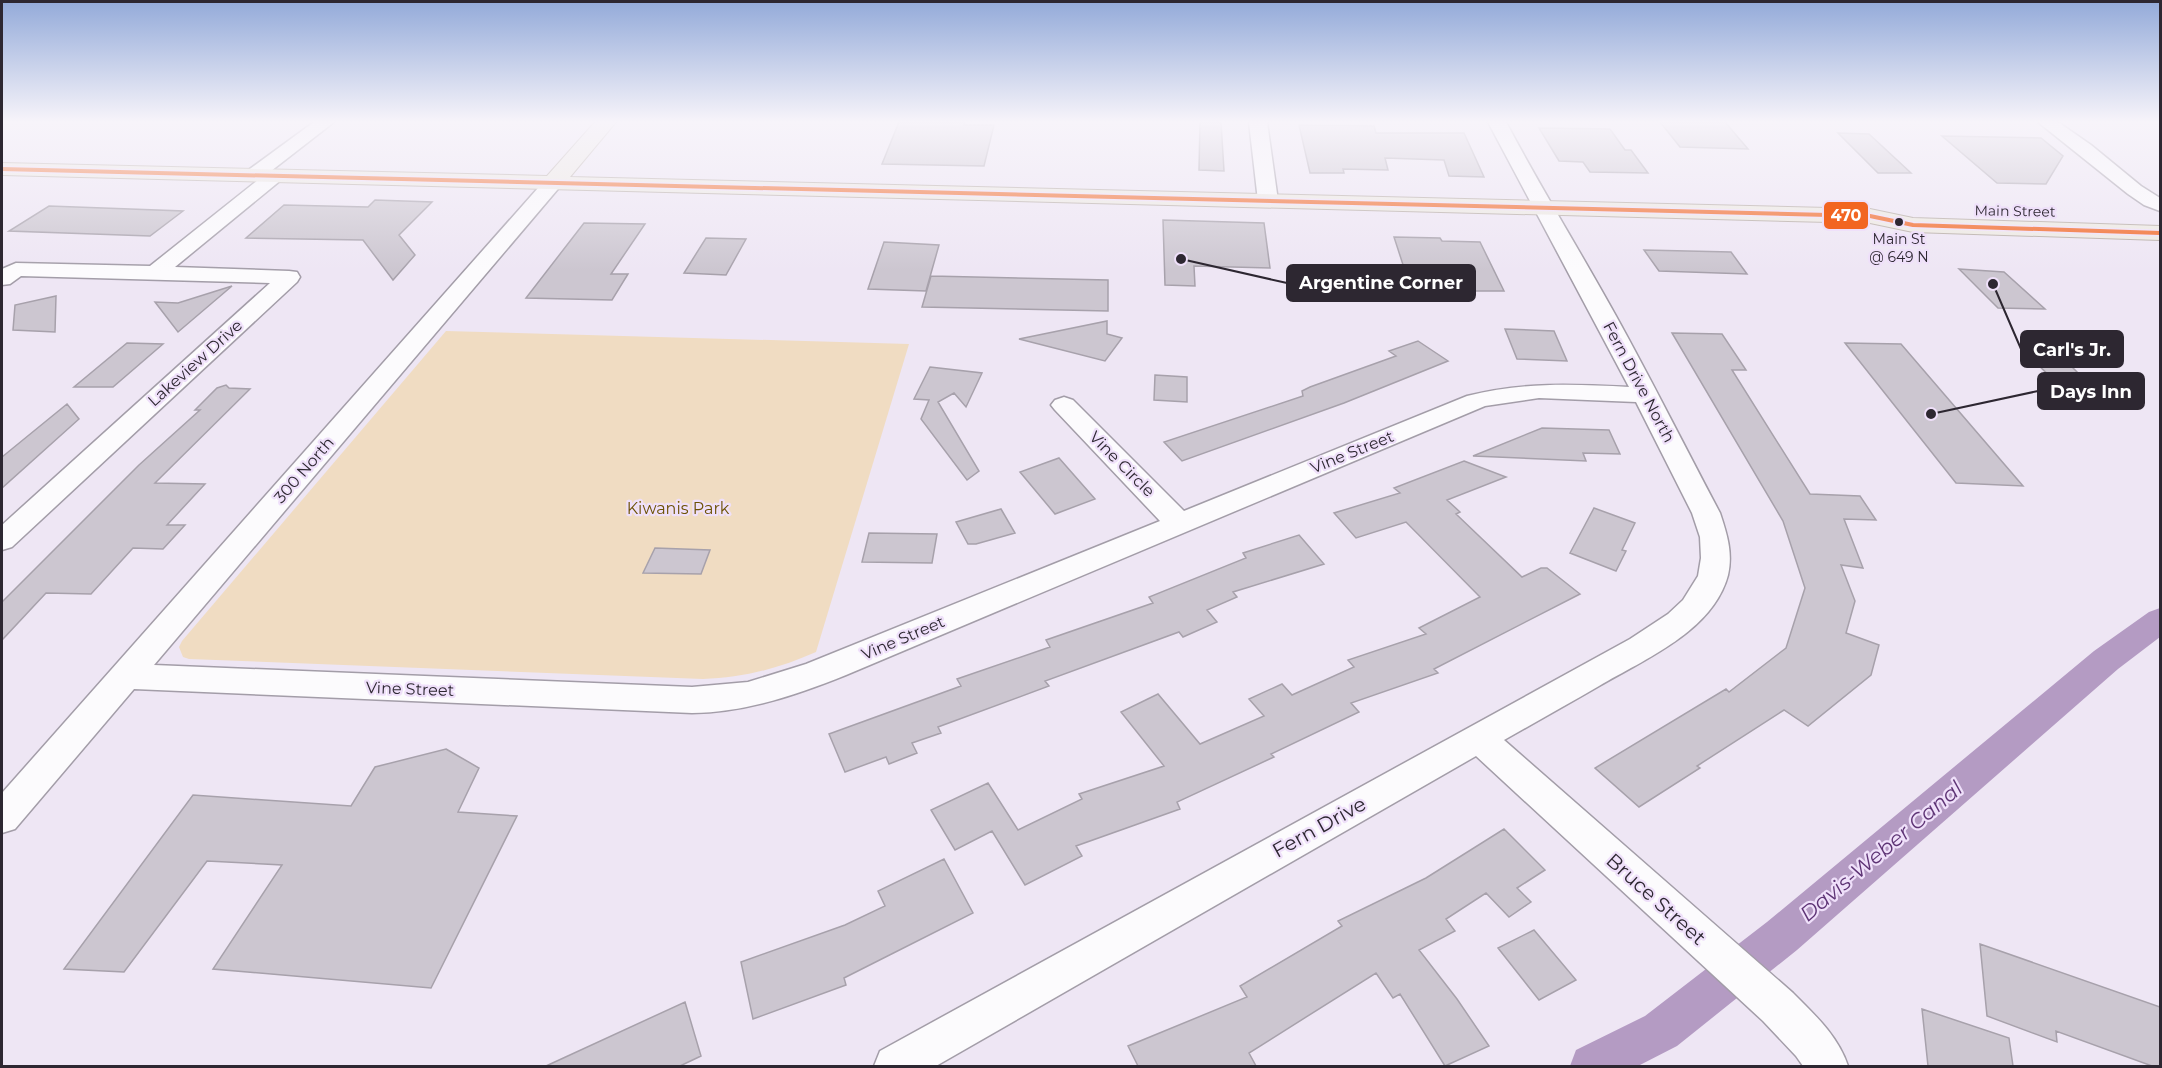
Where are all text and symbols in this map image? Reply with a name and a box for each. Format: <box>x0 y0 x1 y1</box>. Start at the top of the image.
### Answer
line badge: 470 <box>1823 201 1869 230</box>
street label: Main Street <box>1974 201 2056 221</box>
text: 470 <box>1831 206 1862 225</box>
marker: Main St @ 649 N <box>1893 216 1905 228</box>
place label: Main St @ 649 N <box>1869 230 1929 266</box>
callout: Argentine Corner <box>1287 265 1475 301</box>
text: Argentine Corner <box>1298 272 1463 294</box>
street label: Lakeview Drive <box>144 316 246 410</box>
street label: Fern Drive North <box>1599 318 1679 446</box>
callout: Carl's Jr. <box>2021 331 2123 367</box>
text: Carl's Jr. <box>2033 339 2111 361</box>
callout: Days Inn <box>2038 373 2144 409</box>
text: Days Inn <box>2050 381 2132 403</box>
street label: Vine Street <box>1308 426 1397 477</box>
street label: Vine Circle <box>1085 427 1159 501</box>
street label: 300 North <box>270 433 338 507</box>
park label: Kiwanis Park <box>627 499 730 518</box>
street label: Vine Street <box>859 612 948 664</box>
street label: Vine Street <box>366 678 455 700</box>
water label: Davis-Weber Canal <box>1795 775 1968 926</box>
street label: Fern Drive <box>1268 791 1370 863</box>
street label: Bruce Street <box>1601 848 1711 950</box>

